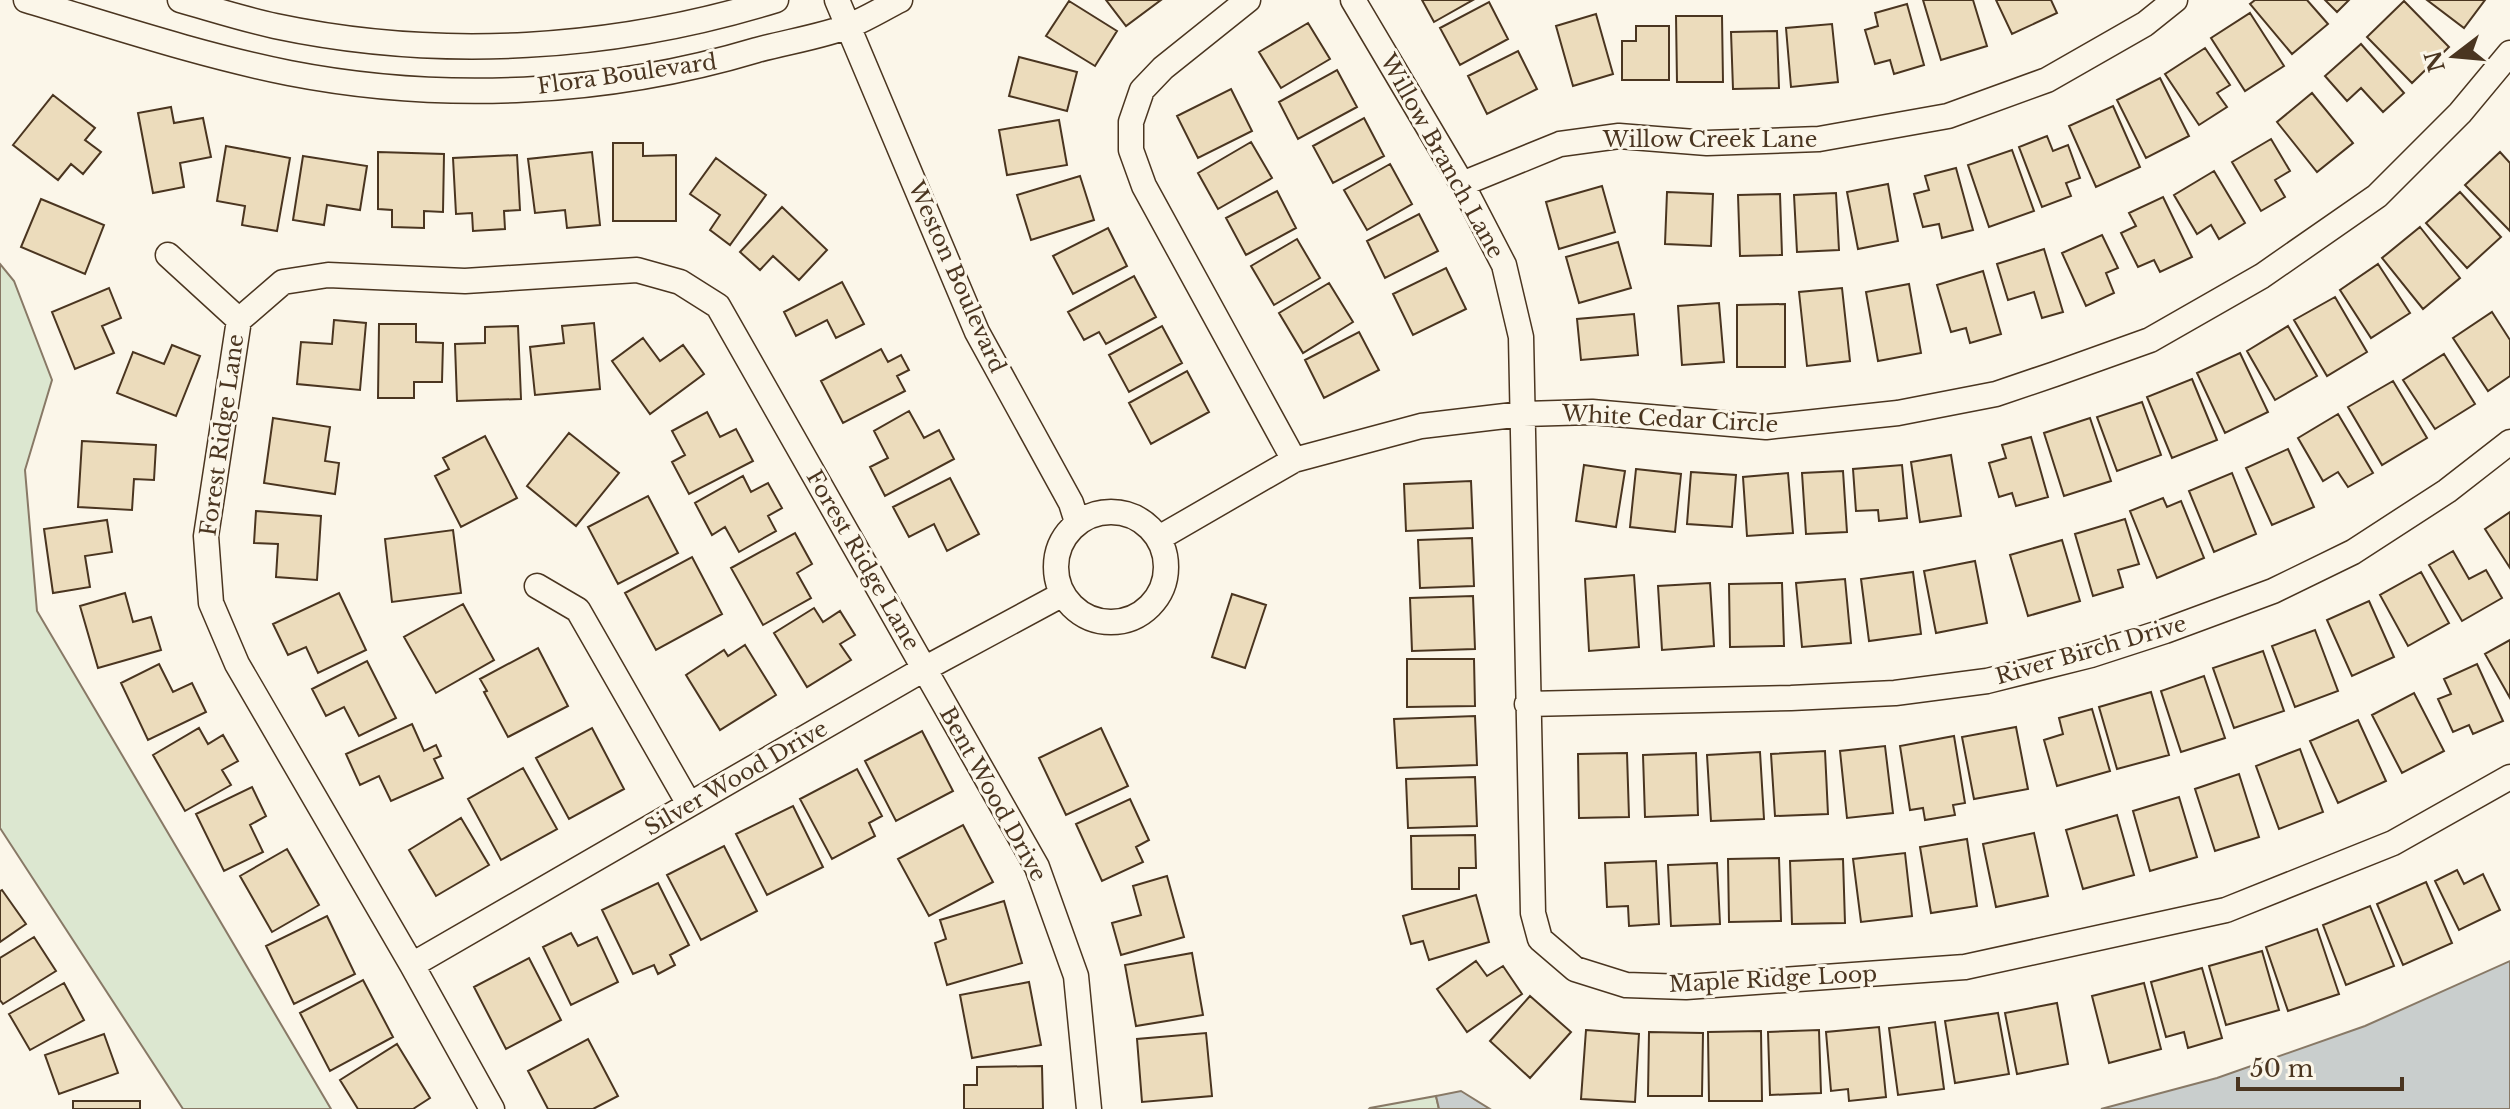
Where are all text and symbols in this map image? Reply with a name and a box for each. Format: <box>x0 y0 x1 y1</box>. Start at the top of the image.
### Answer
north arrow <box>2414 16 2494 96</box>
text: N <box>2419 47 2451 75</box>
street label: Flora Boulevard <box>535 48 719 100</box>
street label: Willow Branch Lane <box>1374 48 1510 263</box>
street label: Willow Creek Lane <box>1602 126 1817 153</box>
street label: Weston Boulevard <box>902 176 1011 377</box>
street label: Forest Ridge Lane <box>194 332 250 538</box>
street label: White Cedar Circle <box>1560 400 1779 438</box>
street label: Forest Ridge Lane <box>800 465 926 655</box>
street label: River Birch Drive <box>1992 610 2190 690</box>
street label: Bent Wood Drive <box>934 702 1052 886</box>
street label: Silver Wood Drive <box>640 715 832 841</box>
street label: Maple Ridge Loop <box>1668 960 1878 998</box>
scale bar <box>2238 1041 2402 1091</box>
text: 50 m <box>2250 1054 2314 1083</box>

